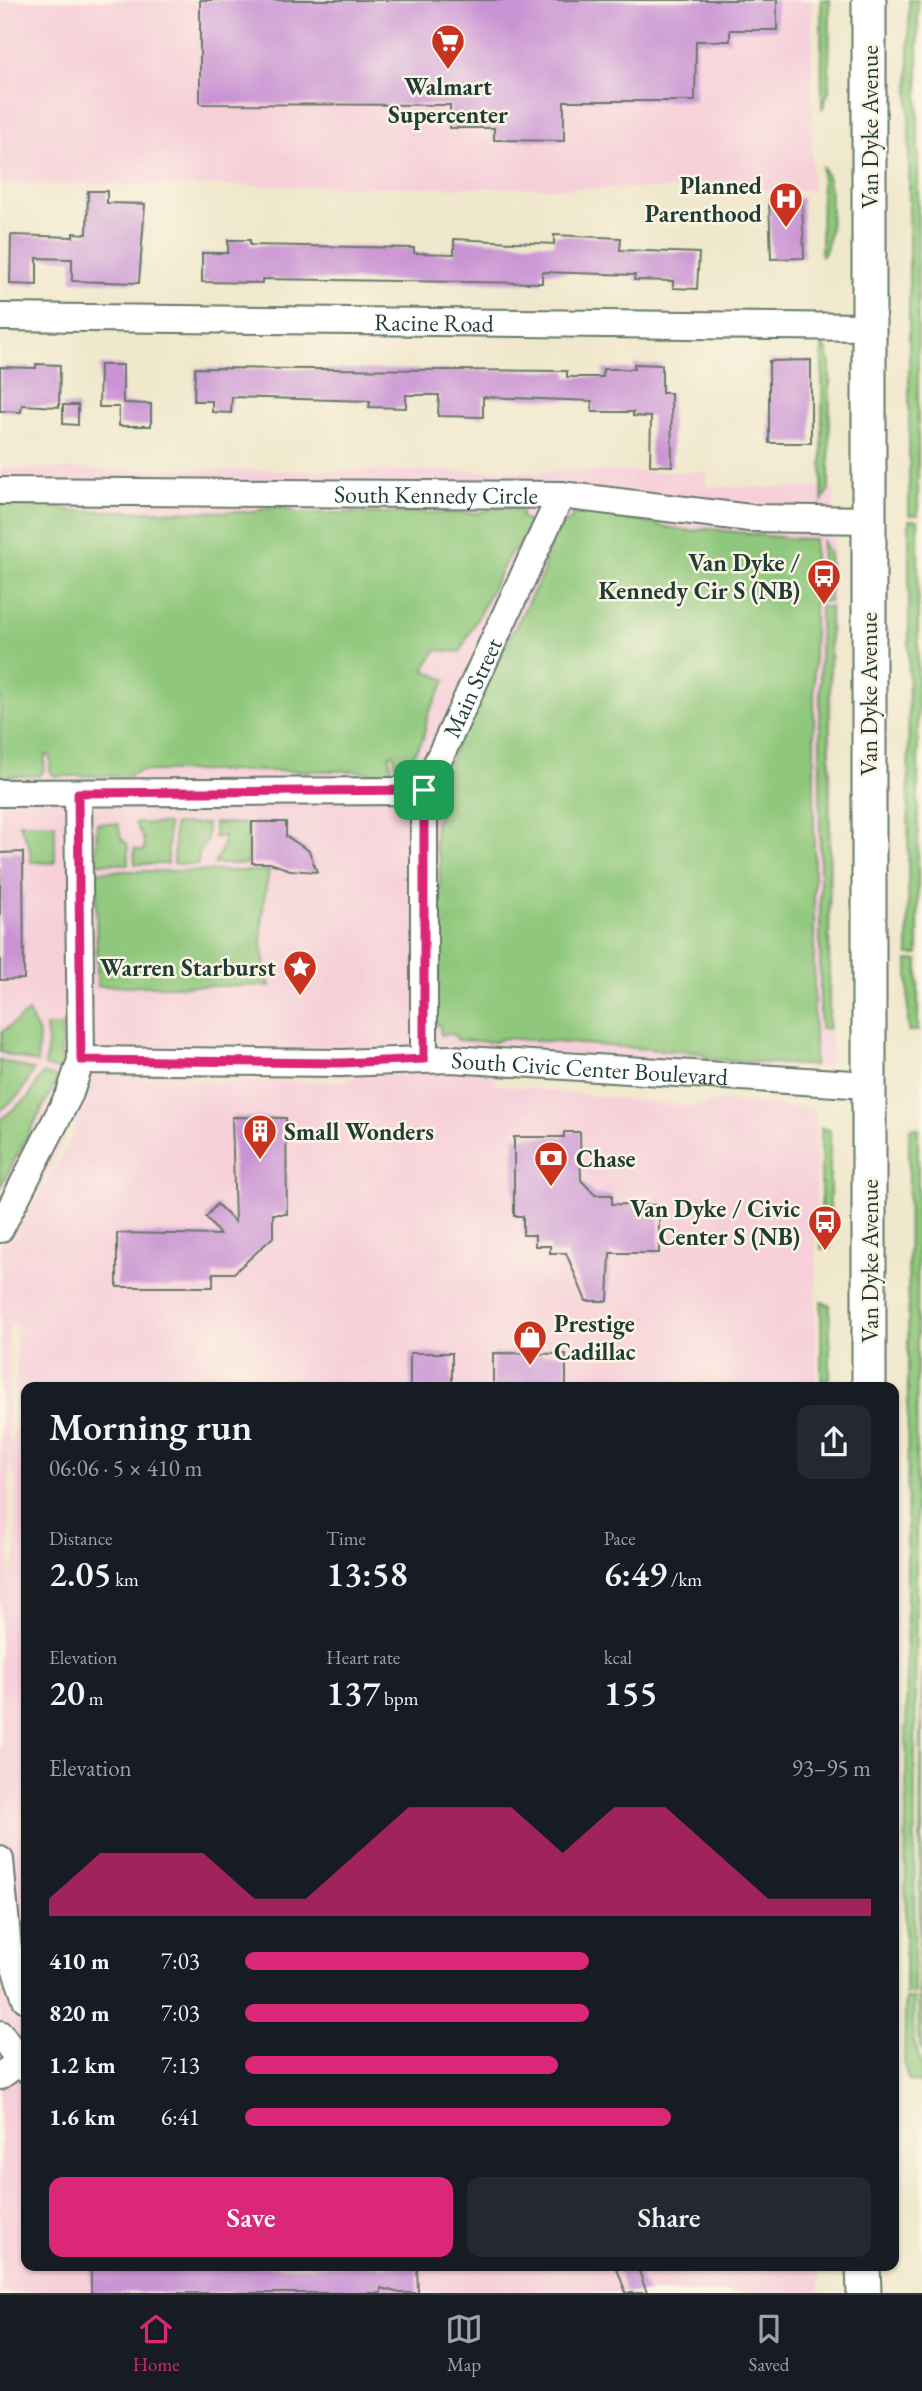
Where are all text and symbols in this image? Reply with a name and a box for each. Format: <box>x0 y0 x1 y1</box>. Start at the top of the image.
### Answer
supermarket icon: Walmart Supercenter <box>429 22 467 71</box>
street label: Van Dyke Avenue <box>854 45 885 209</box>
place label: Walmart Supercenter <box>388 71 508 130</box>
place label: Planned Parenthood <box>645 170 763 229</box>
hospital icon: Planned Parenthood <box>767 180 805 229</box>
street label: Racine Road <box>374 306 495 338</box>
street label: South Kennedy Circle <box>334 478 538 510</box>
place label: Van Dyke / Kennedy Cir S (NB) <box>599 547 800 607</box>
bus stop icon: Van Dyke / Kennedy Cir S (NB) <box>805 557 843 606</box>
street label: Van Dyke Avenue <box>853 612 884 776</box>
street label: Main Street <box>435 632 509 743</box>
pin <box>394 760 454 820</box>
icon: arrive <box>405 771 443 809</box>
place icon: Warren Starburst <box>281 948 319 997</box>
place label: Warren Starburst <box>100 952 276 983</box>
street label: South Civic Center Boulevard <box>450 1044 730 1092</box>
building icon: Small Wonders <box>241 1112 279 1161</box>
place label: Small Wonders <box>284 1116 434 1147</box>
bank icon: Chase <box>532 1139 570 1188</box>
place label: Chase <box>576 1143 636 1174</box>
street label: Van Dyke Avenue <box>854 1179 885 1343</box>
place label: Van Dyke / Civic Center S (NB) <box>630 1193 800 1252</box>
bus stop icon: Van Dyke / Civic Center S (NB) <box>806 1203 844 1252</box>
place label: Prestige Cadillac <box>554 1308 636 1367</box>
shop icon: Prestige Cadillac <box>511 1318 549 1367</box>
text: Morning run <box>49 1402 252 1451</box>
button: share <box>797 1405 871 1479</box>
text: 06:06 · 5 × 410 m <box>49 1453 202 1483</box>
text: Distance <box>49 1526 112 1551</box>
text: Time <box>326 1526 366 1551</box>
text: Pace <box>604 1526 636 1551</box>
text: 2.05 <box>49 1551 111 1596</box>
text: 13:58 <box>326 1551 408 1596</box>
text: 6:49 <box>604 1551 667 1596</box>
text: km <box>111 1567 139 1592</box>
text: /km <box>667 1567 702 1592</box>
text: Elevation <box>49 1645 117 1670</box>
text: Heart rate <box>326 1645 400 1670</box>
text: kcal <box>604 1645 632 1670</box>
text: 20 <box>49 1670 85 1715</box>
text: 137 <box>326 1670 380 1715</box>
text: 155 <box>604 1670 658 1715</box>
text: m <box>85 1686 104 1711</box>
text: bpm <box>380 1686 418 1711</box>
text: Elevation <box>49 1753 132 1783</box>
text: 93–95 m <box>792 1753 871 1783</box>
text: 410 m <box>49 1946 110 1976</box>
text: 7:03 <box>161 1946 200 1976</box>
text: 820 m <box>49 1998 110 2028</box>
text: 7:03 <box>161 1998 200 2028</box>
text: 1.2 km <box>49 2050 116 2080</box>
text: 7:13 <box>161 2050 200 2080</box>
text: 1.6 km <box>49 2102 116 2132</box>
text: 6:41 <box>161 2102 200 2132</box>
button: Save <box>49 2177 453 2257</box>
button: Share <box>467 2177 871 2257</box>
tab: Home <box>133 2310 180 2377</box>
tab: Map <box>445 2310 483 2377</box>
tab: Saved <box>749 2310 789 2377</box>

